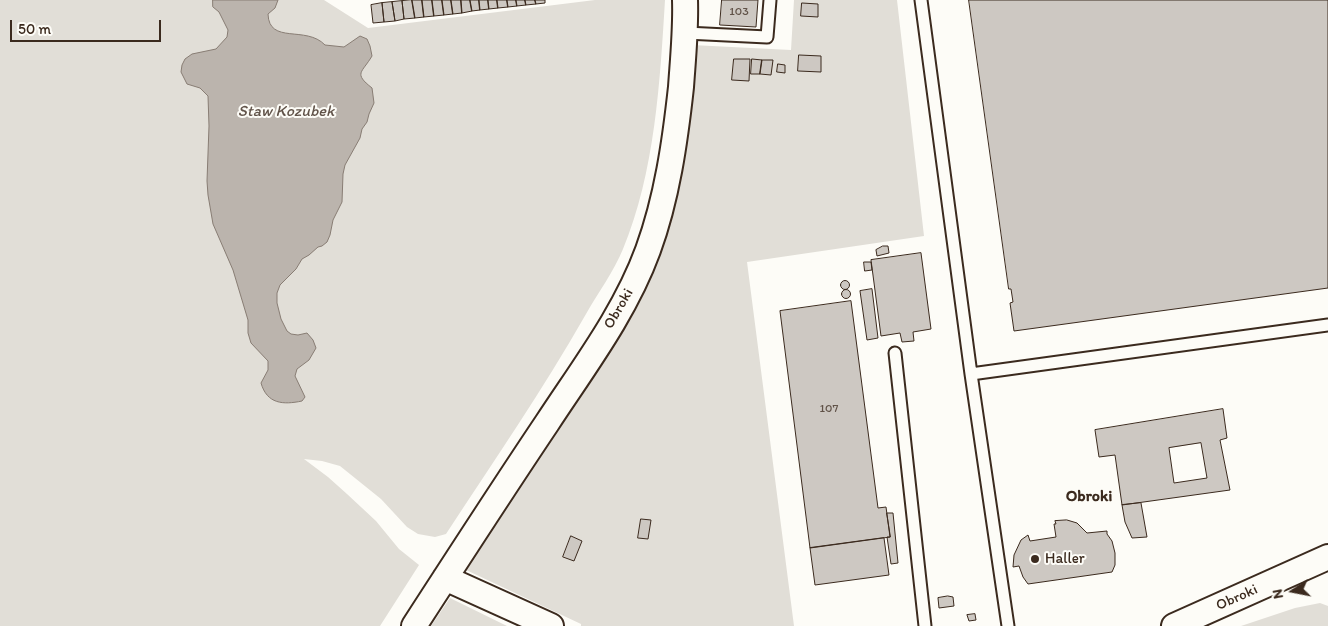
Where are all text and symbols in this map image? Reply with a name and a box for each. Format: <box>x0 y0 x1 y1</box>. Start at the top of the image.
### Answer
house number: 103 <box>729 5 749 19</box>
scale bar <box>12 10 164 42</box>
text: 50 m <box>18 20 51 38</box>
water label: Staw Kozubek <box>238 102 334 122</box>
street label: Obroki <box>600 286 638 332</box>
house number: 107 <box>820 402 838 416</box>
district label: Obroki <box>1066 487 1112 507</box>
place label: Haller <box>1045 550 1085 568</box>
marker: Haller <box>1029 553 1041 565</box>
north arrow <box>1268 566 1318 616</box>
street label: Obroki <box>1213 581 1261 615</box>
text: N <box>1269 588 1287 600</box>

